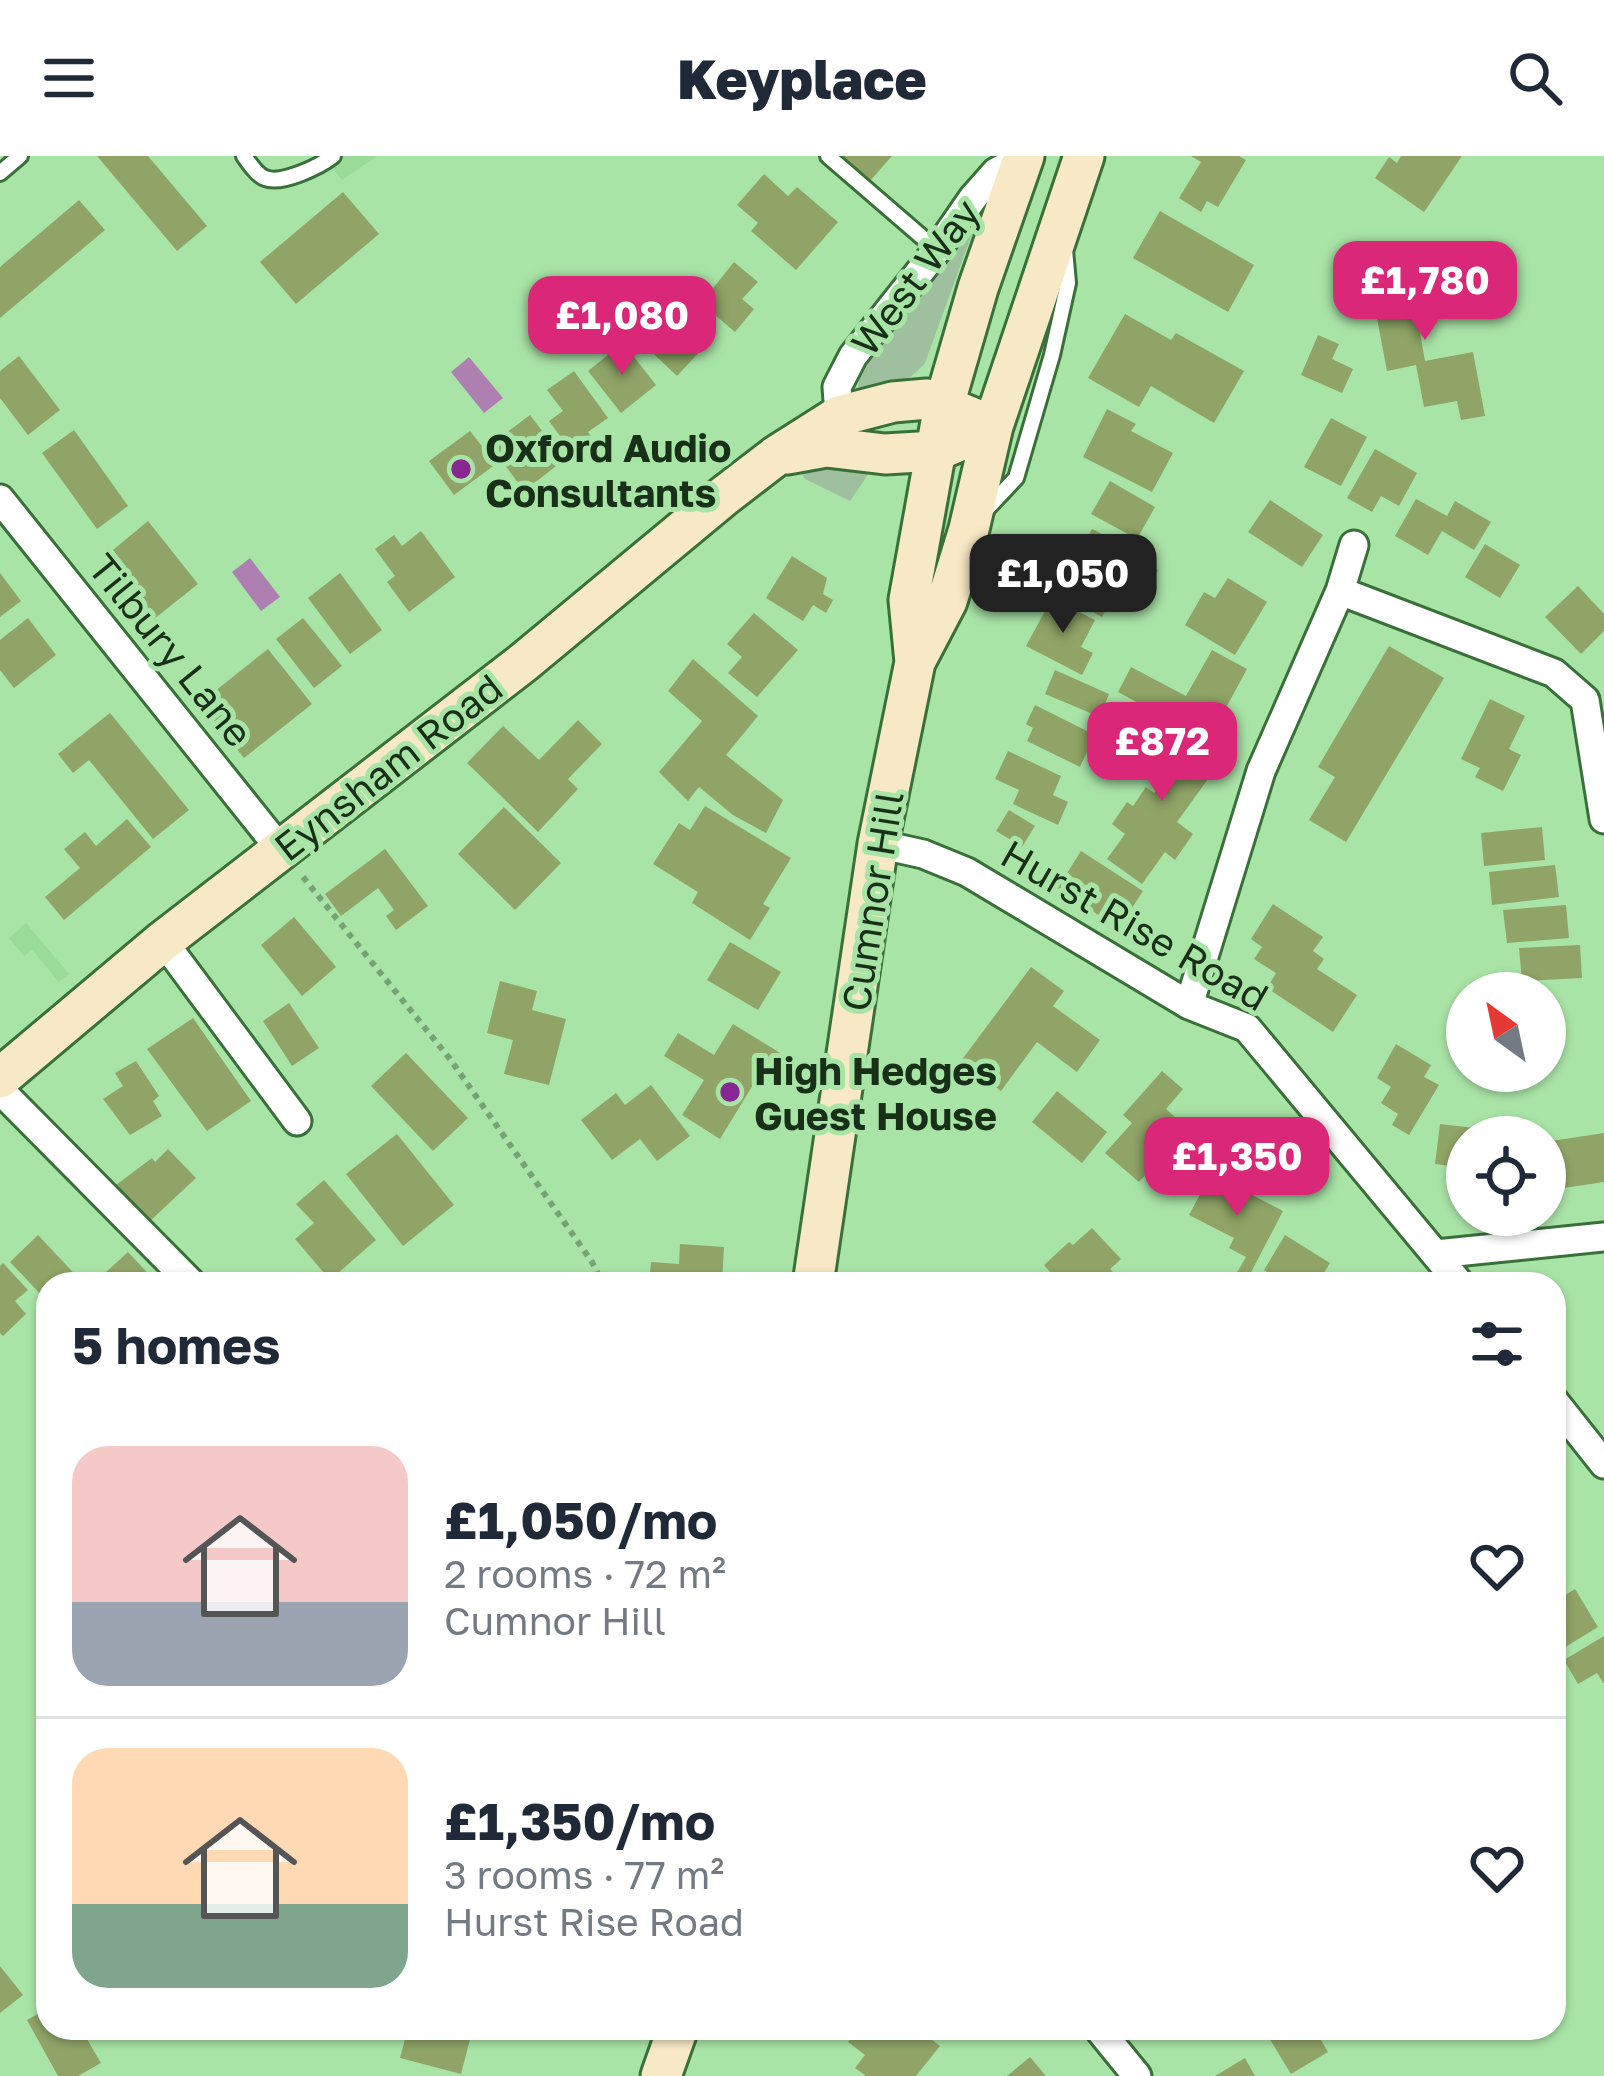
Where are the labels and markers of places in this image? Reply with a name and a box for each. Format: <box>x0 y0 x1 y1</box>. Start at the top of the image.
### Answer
pin: £1,780 <box>1327 241 1523 343</box>
pin: £1,080 <box>524 276 720 378</box>
place label: Oxford Audio Consultants <box>485 424 731 516</box>
marker: Oxford Audio Consultants <box>448 456 474 482</box>
pin: £1,050 <box>965 534 1161 636</box>
pin: £872 <box>1091 702 1233 804</box>
place label: High Hedges Guest House <box>754 1047 997 1139</box>
marker: High Hedges Guest House <box>717 1079 743 1105</box>
pin: £1,350 <box>1139 1117 1335 1219</box>

